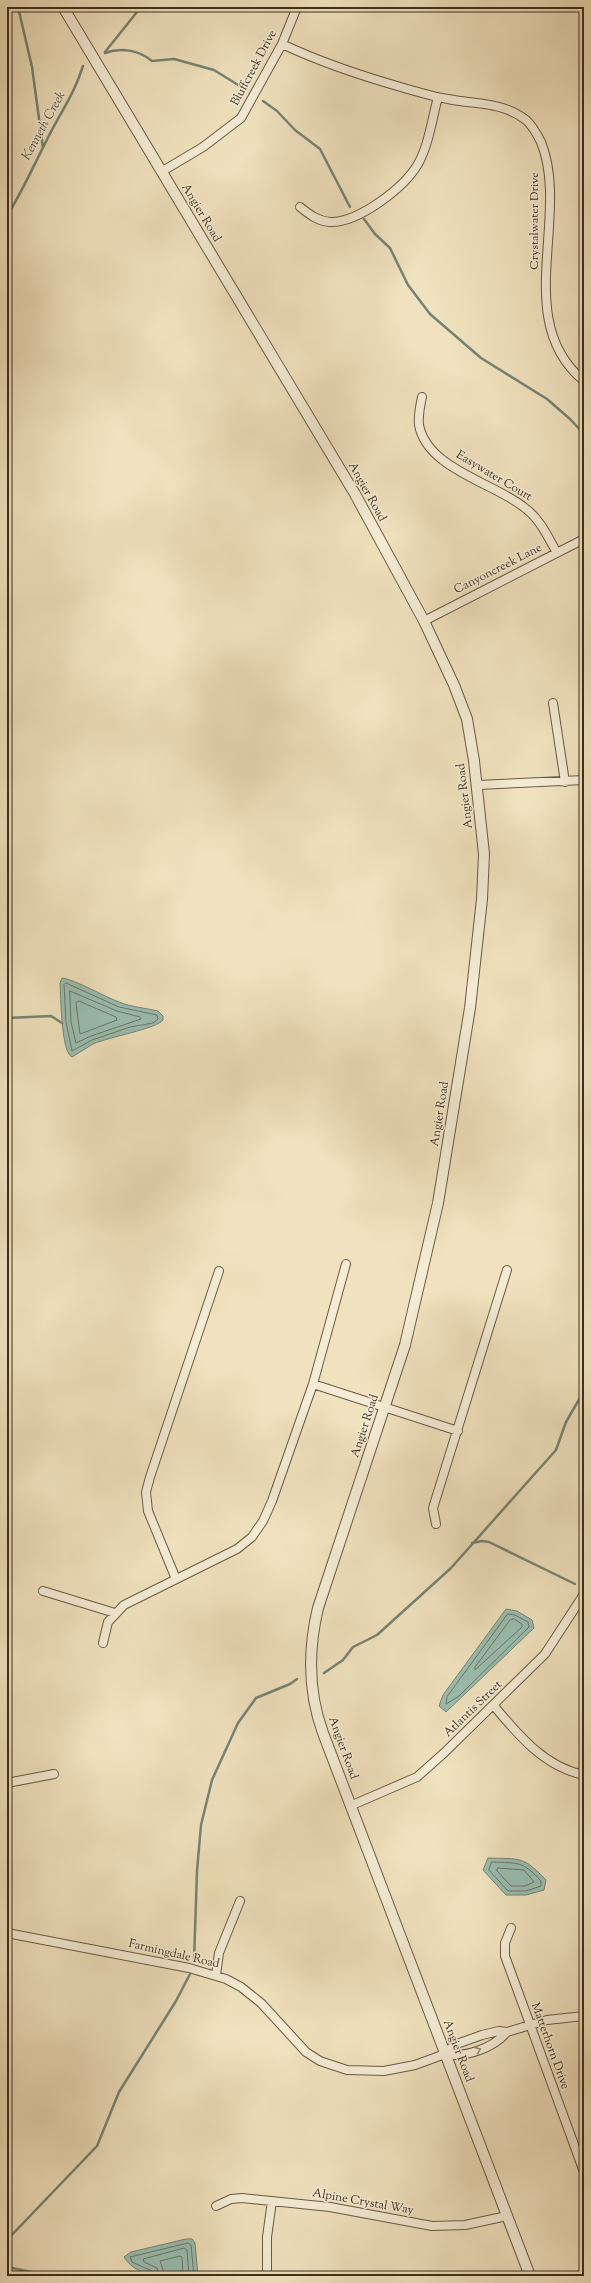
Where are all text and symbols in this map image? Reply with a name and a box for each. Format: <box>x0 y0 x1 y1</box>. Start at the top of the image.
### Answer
street label: Bluffcreek Drive <box>226 26 282 109</box>
water label: Kenneth Creek <box>18 88 70 164</box>
street label: Crystalwater Drive <box>526 172 544 270</box>
street label: Angier Road <box>176 180 226 246</box>
street label: Easywater Court <box>452 446 536 506</box>
street label: Angier Road <box>343 459 391 525</box>
street label: Canyoncreek Lane <box>451 539 545 599</box>
street label: Angier Road <box>452 762 478 830</box>
street label: Angier Road <box>426 1080 454 1148</box>
street label: Angier Road <box>346 1392 384 1460</box>
street label: Atlantis Street <box>440 1676 506 1742</box>
street label: Angier Road <box>323 1714 363 1782</box>
street label: Farmingdale Road <box>127 1935 222 1973</box>
street label: Matterhorn Drive <box>526 2000 574 2092</box>
street label: Angier Road <box>438 2017 478 2085</box>
one-way arrow <box>475 2046 482 2054</box>
street label: Alpine Crystal Way <box>311 2184 415 2220</box>

